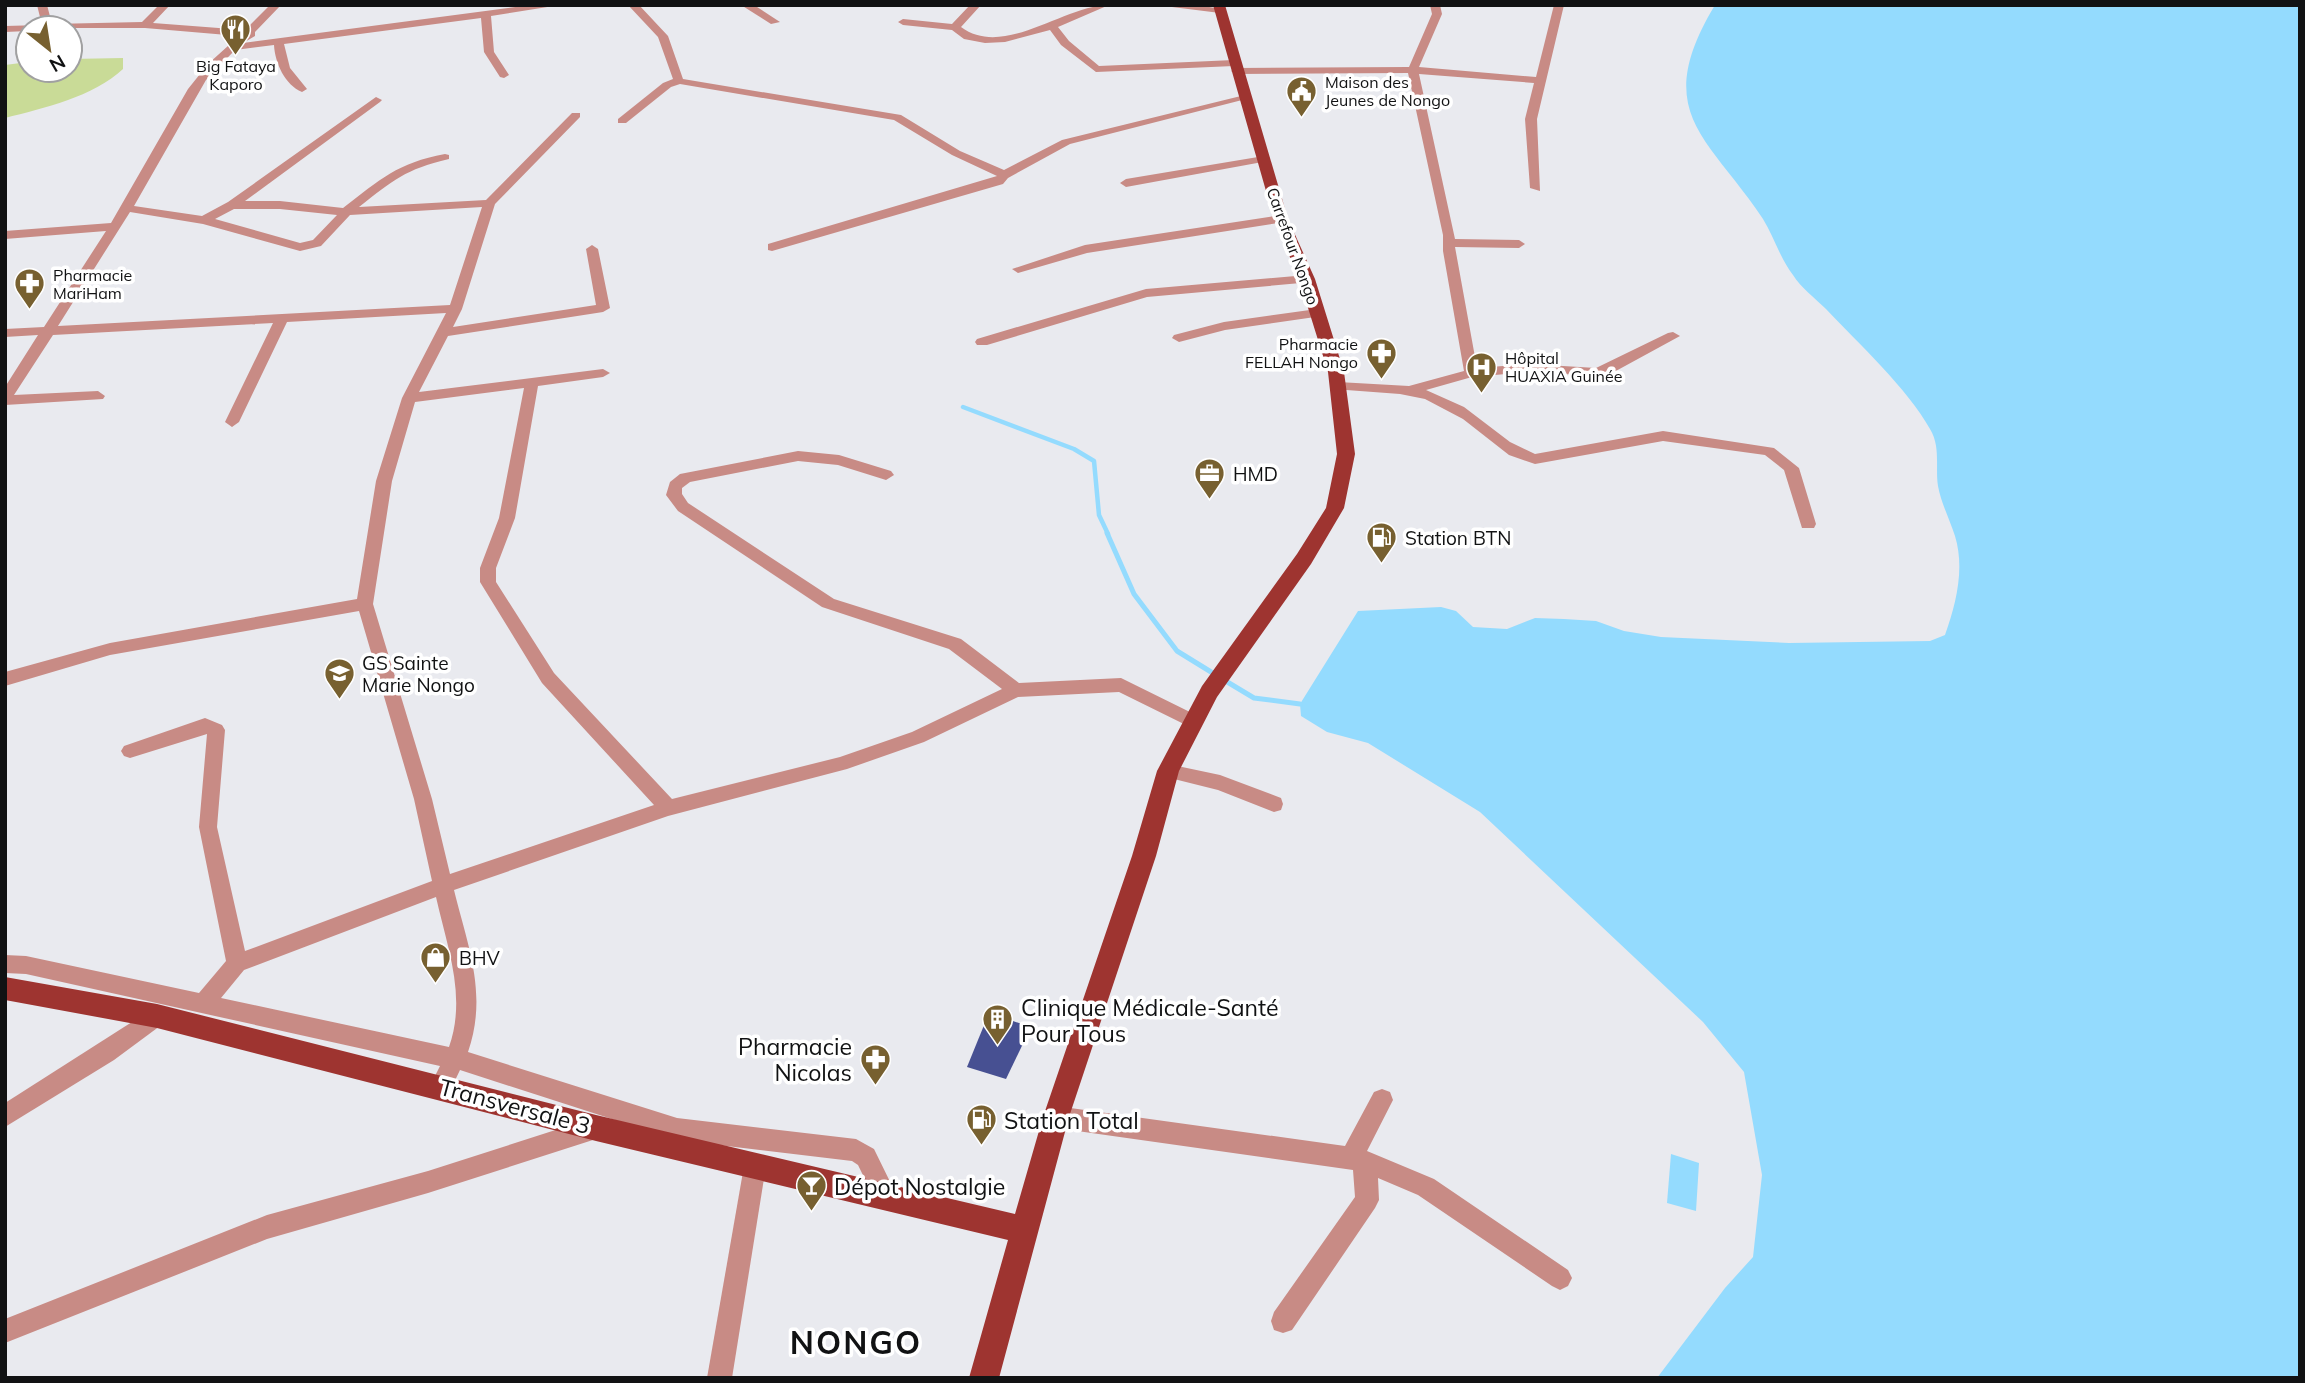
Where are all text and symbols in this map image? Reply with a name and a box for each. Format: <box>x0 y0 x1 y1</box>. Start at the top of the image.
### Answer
restaurant icon: Big Fataya Kaporo <box>219 12 253 56</box>
north arrow <box>14 14 84 84</box>
text: N <box>45 50 70 78</box>
place label: Big Fataya Kaporo <box>196 56 276 94</box>
place label: Maison des Jeunes de Nongo <box>1325 72 1450 110</box>
public building icon: Maison des Jeunes de Nongo <box>1285 74 1319 118</box>
street label: Carrefour Nongo <box>1263 185 1323 307</box>
place label: Pharmacie MariHam <box>53 265 132 303</box>
pharmacy icon: Pharmacie MariHam <box>13 267 47 311</box>
place label: Pharmacie FELLAH Nongo <box>1245 334 1358 372</box>
pharmacy icon: Pharmacie FELLAH Nongo <box>1364 336 1398 380</box>
place label: Hôpital HUAXIA Guinée <box>1505 348 1622 386</box>
hospital icon: Hôpital HUAXIA Guinée <box>1465 350 1499 394</box>
office icon: HMD <box>1193 457 1227 501</box>
place label: HMD <box>1233 462 1278 486</box>
fuel station icon: Station BTN <box>1365 521 1399 565</box>
place label: Station BTN <box>1405 526 1511 550</box>
place label: GS Sainte Marie Nongo <box>362 651 475 697</box>
school or university icon: GS Sainte Marie Nongo <box>322 657 356 701</box>
shop icon: BHV <box>419 941 453 985</box>
place label: BHV <box>459 946 500 970</box>
place label: Clinique Médicale-Santé Pour Tous <box>1021 993 1279 1048</box>
building icon: Clinique Médicale-Santé Pour Tous <box>981 1003 1015 1047</box>
place label: Pharmacie Nicolas <box>738 1032 852 1087</box>
pharmacy icon: Pharmacie Nicolas <box>858 1042 892 1086</box>
street label: Transversale 3 <box>437 1072 593 1140</box>
fuel station icon: Station Total <box>964 1103 998 1147</box>
place label: Station Total <box>1004 1106 1139 1135</box>
bar icon: Dépot Nostalgie <box>794 1169 828 1213</box>
place label: Dépot Nostalgie <box>834 1172 1005 1201</box>
district label: NONGO <box>790 1322 922 1362</box>

